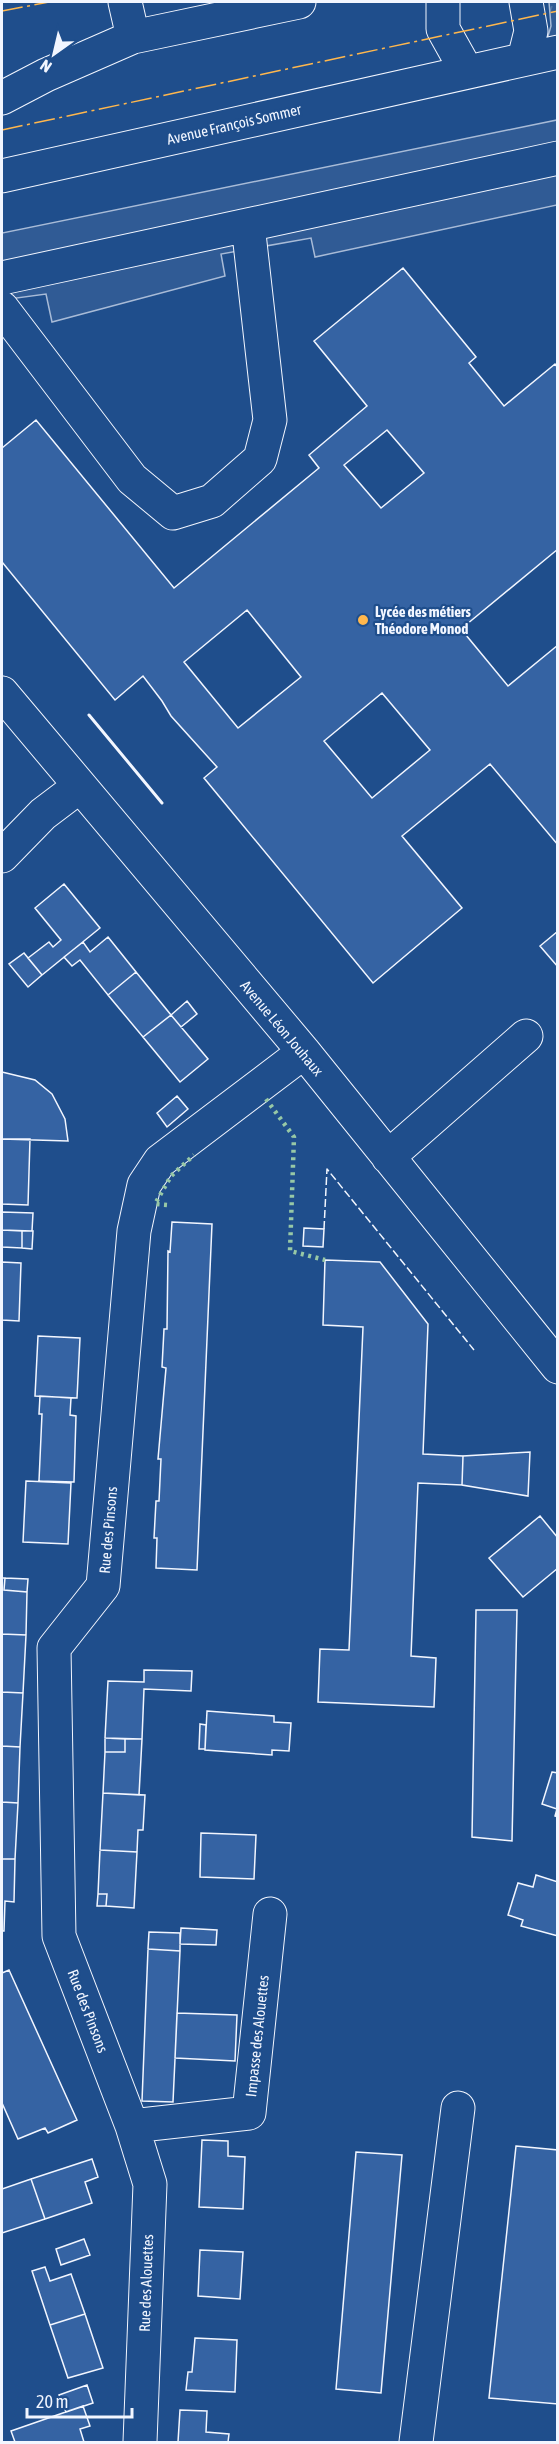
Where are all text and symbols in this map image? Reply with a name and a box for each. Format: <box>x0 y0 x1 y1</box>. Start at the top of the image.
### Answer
north arrow <box>24 24 84 84</box>
text: N <box>37 56 55 77</box>
street label: Avenue François Sommer <box>165 100 303 148</box>
place label: Lycée des métiers Théodore Monod <box>375 603 471 637</box>
marker: Lycée des métiers Théodore Monod <box>356 613 370 627</box>
street label: Avenue Léon Jouhaux <box>237 977 327 1079</box>
street label: Rue des Pinsons <box>96 1486 120 1574</box>
street label: Rue des Pinsons <box>64 1967 112 2055</box>
street label: Impasse des Alouettes <box>242 1974 272 2098</box>
street label: Rue des Alouettes <box>136 2234 156 2332</box>
scale bar <box>27 2381 132 2419</box>
text: 20 m <box>36 2391 68 2412</box>

